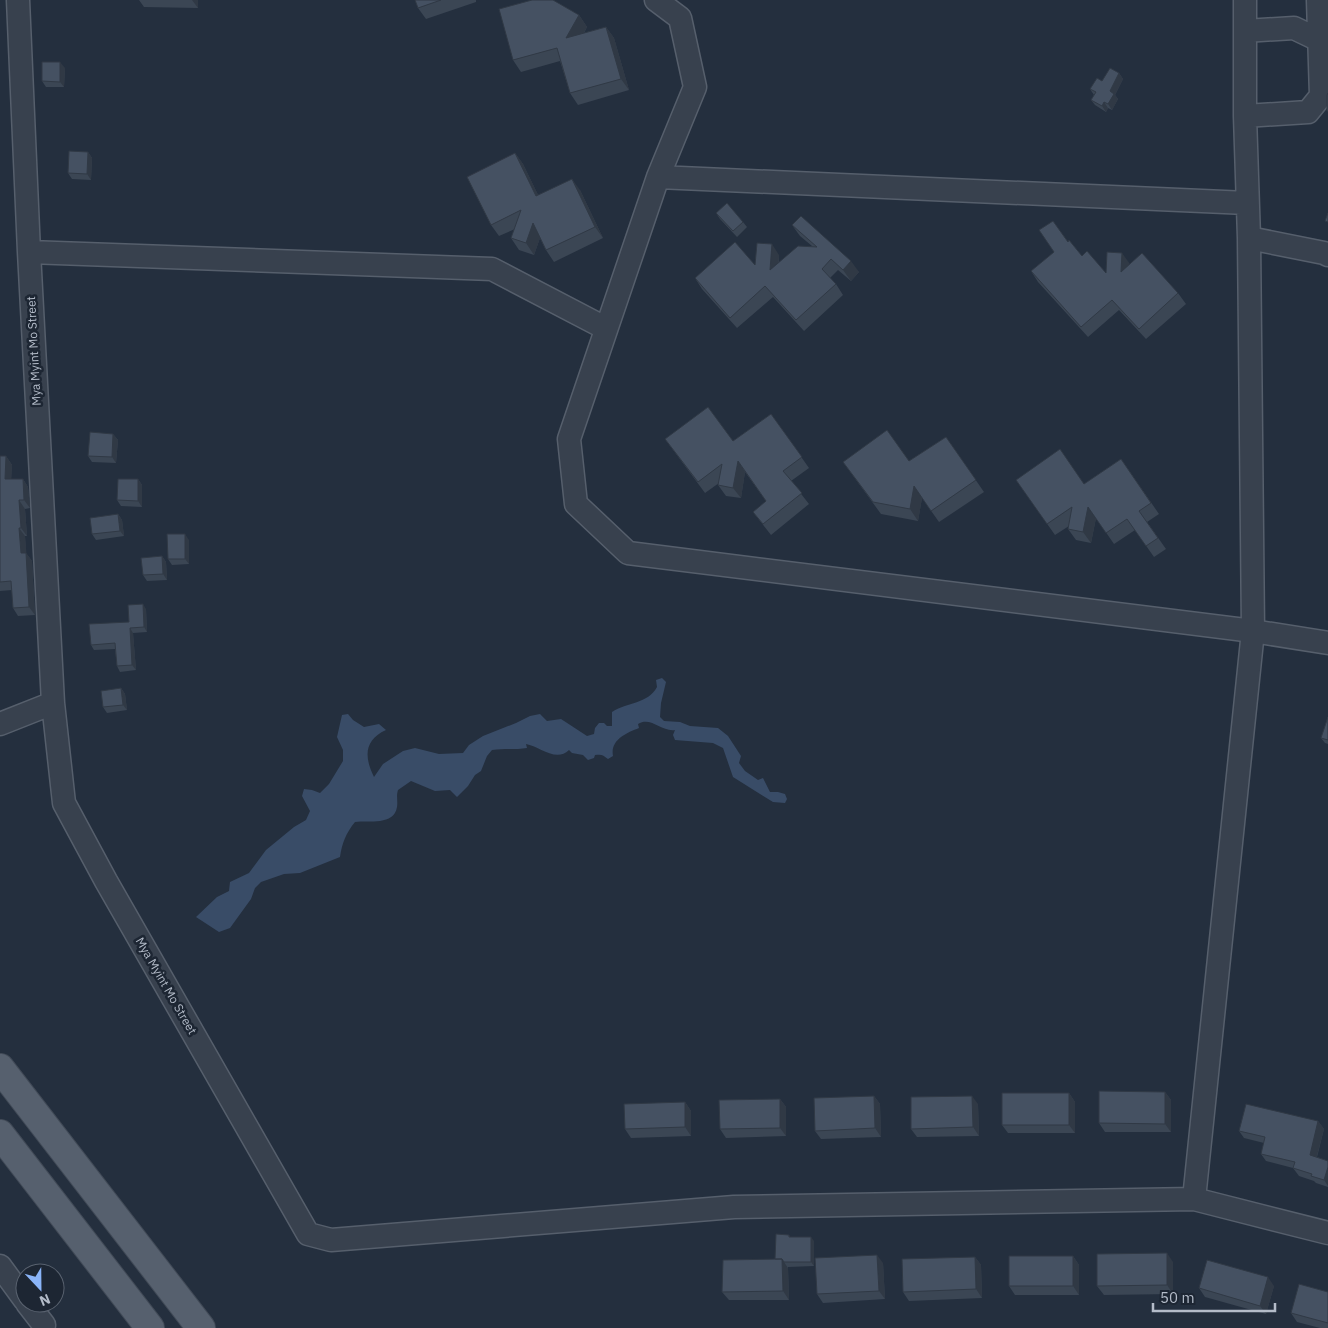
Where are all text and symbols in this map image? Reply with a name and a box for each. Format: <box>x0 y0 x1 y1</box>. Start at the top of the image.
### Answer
street label: Mya Myint Mo Street <box>23 296 44 406</box>
street label: Mya Myint Mo Street <box>133 935 200 1037</box>
north arrow <box>15 1263 65 1313</box>
scale bar <box>1153 1280 1276 1312</box>
text: 50 m <box>1160 1288 1195 1307</box>
text: N <box>37 1290 53 1310</box>

